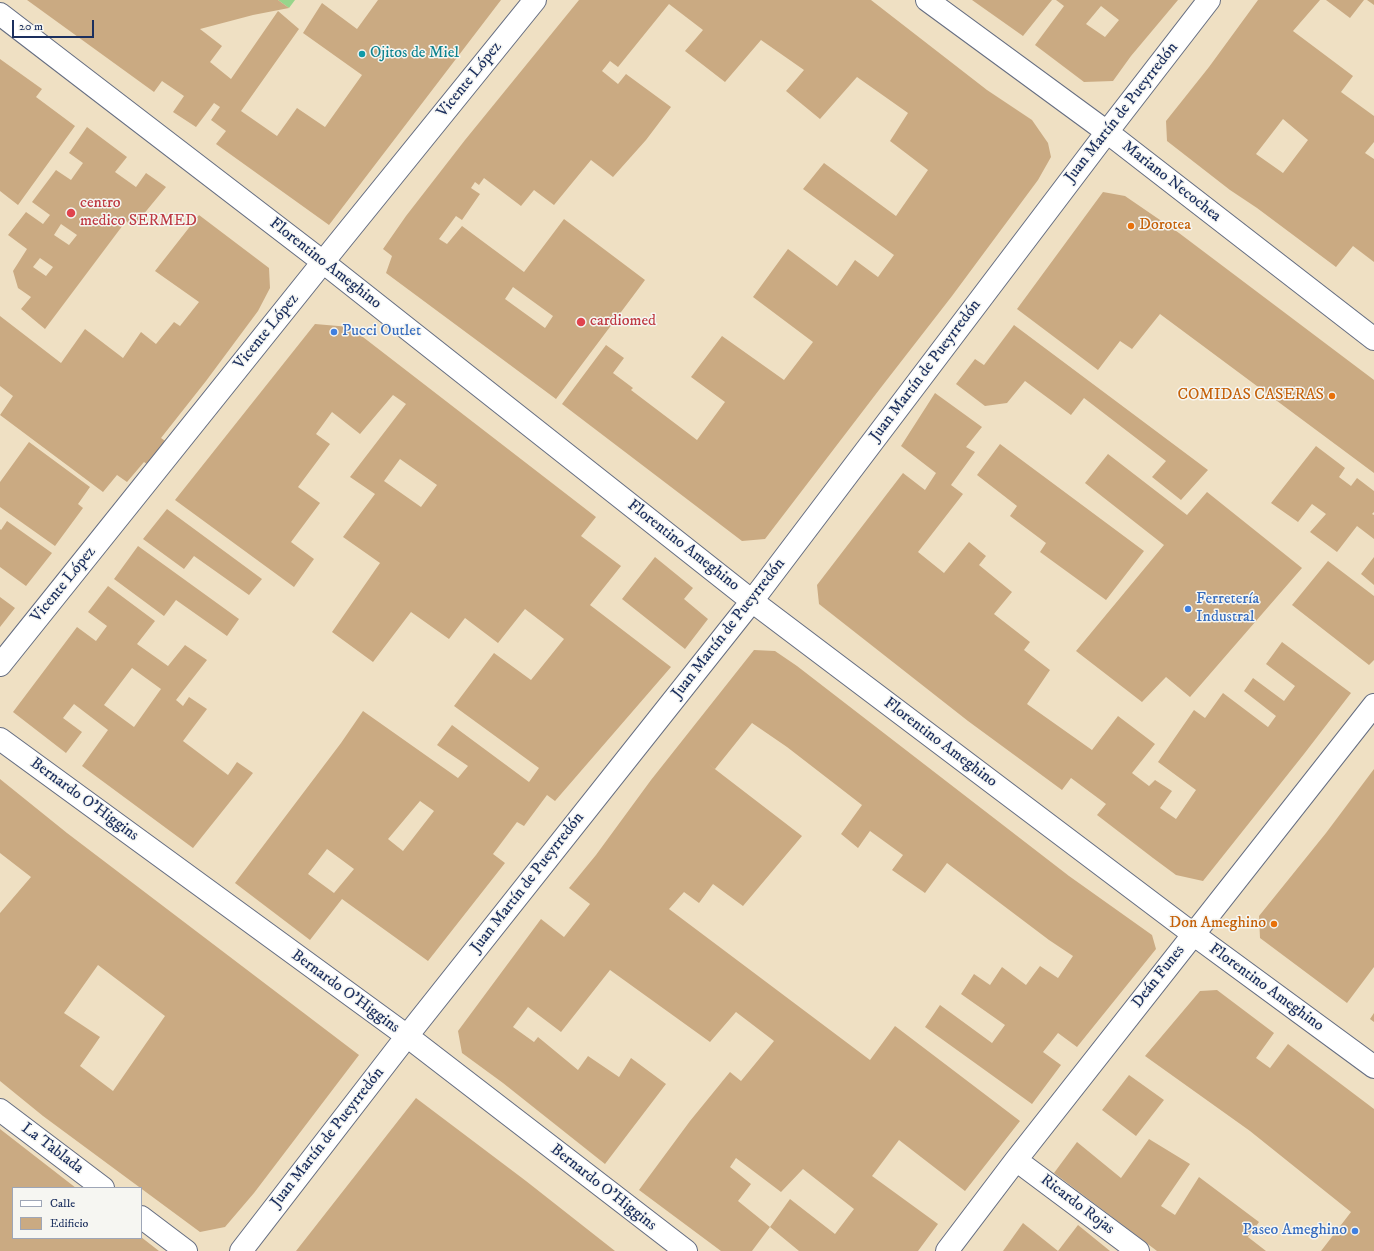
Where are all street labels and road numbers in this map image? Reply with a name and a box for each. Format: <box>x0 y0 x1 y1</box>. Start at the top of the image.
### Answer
street label: Vicente López <box>434 38 506 122</box>
street label: Juan Martín de Pueyrredón <box>1061 39 1183 187</box>
street label: Mariano Necochea <box>1118 137 1224 227</box>
street label: Florentino Ameghino <box>265 214 385 314</box>
street label: Vicente López <box>231 290 303 374</box>
street label: Juan Martín de Pueyrredón <box>866 296 986 446</box>
street label: Florentino Ameghino <box>623 496 743 596</box>
street label: Vicente López <box>28 543 100 627</box>
street label: Juan Martín de Pueyrredón <box>668 555 790 703</box>
street label: Florentino Ameghino <box>879 694 1001 792</box>
street label: Bernardo O'Higgins <box>26 754 142 846</box>
street label: Juan Martín de Pueyrredón <box>467 809 589 957</box>
street label: Florentino Ameghino <box>1205 940 1327 1036</box>
street label: Deán Funes <box>1128 942 1190 1012</box>
street label: Bernardo O'Higgins <box>287 946 403 1038</box>
street label: Juan Martín de Pueyrredón <box>267 1064 389 1212</box>
street label: La Tablada <box>17 1119 87 1179</box>
street label: Bernardo O'Higgins <box>546 1141 660 1235</box>
street label: Ricardo Rojas <box>1036 1171 1118 1239</box>

